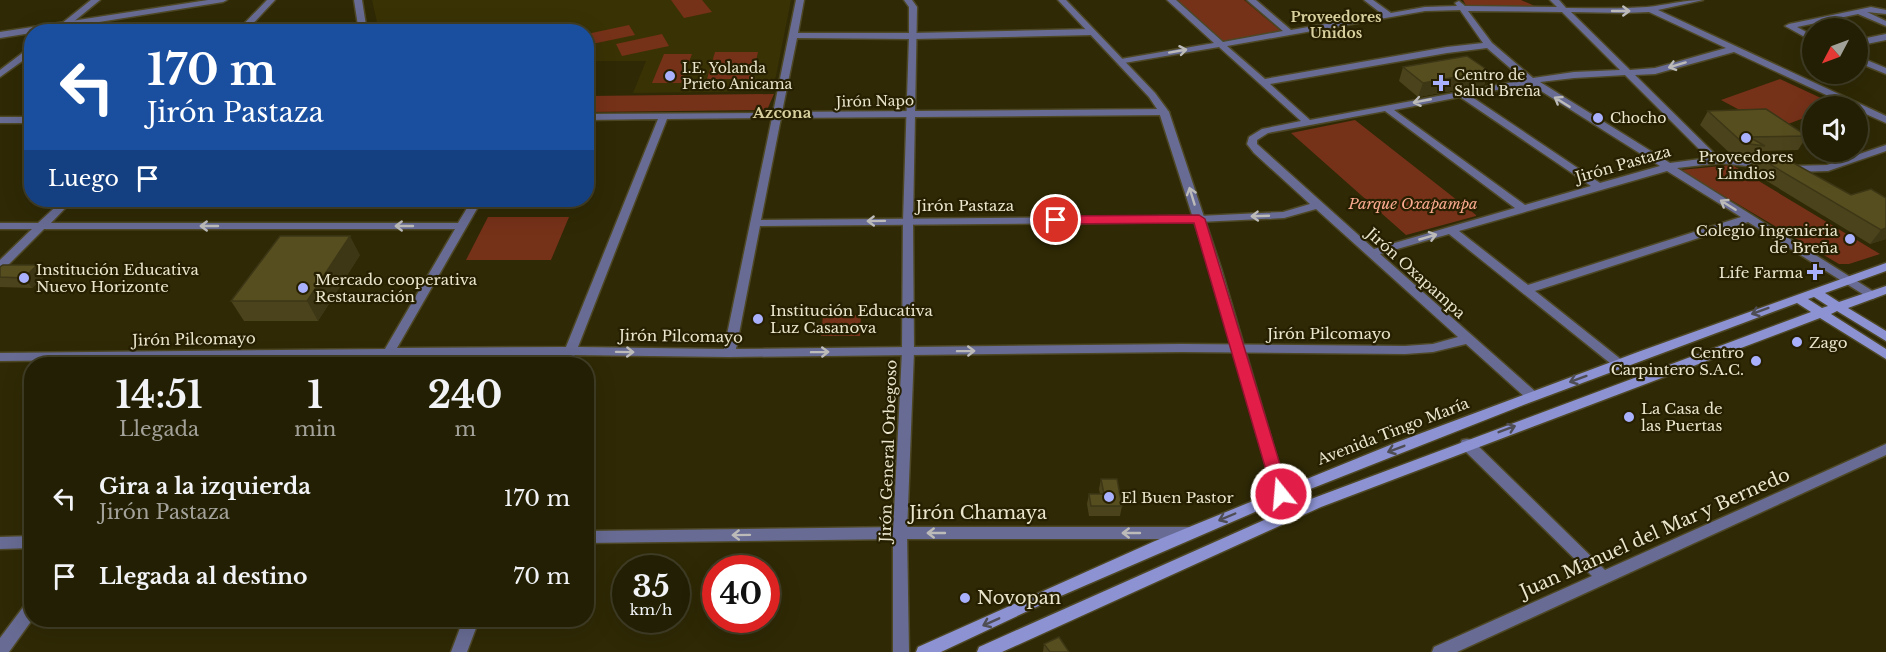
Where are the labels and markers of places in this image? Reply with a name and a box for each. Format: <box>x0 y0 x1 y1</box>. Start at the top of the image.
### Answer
place label: I.E. Yolanda Prieto Anicama <box>682 59 793 93</box>
place label: Centro de Salud Breña <box>1454 66 1541 100</box>
marker: I.E. Yolanda Prieto Anicama <box>663 69 677 83</box>
marker: Centro de Salud Breña <box>1432 74 1450 92</box>
place label: Chocho <box>1610 109 1666 127</box>
marker: Chocho <box>1591 111 1605 125</box>
marker: Proveedores Lindios <box>1739 131 1753 145</box>
place label: Proveedores Lindios <box>1698 147 1794 183</box>
pin <box>1030 194 1081 245</box>
place label: Colegio Ingenieria de Breña <box>1696 221 1839 257</box>
marker: Colegio Ingenieria de Breña <box>1843 232 1857 246</box>
place label: Institución Educativa Nuevo Horizonte <box>36 260 200 296</box>
place label: Life Farma <box>1719 263 1804 282</box>
marker: Life Farma <box>1808 265 1822 279</box>
place label: Mercado cooperativa Restauración <box>315 270 478 306</box>
marker: Institución Educativa Nuevo Horizonte <box>17 271 31 285</box>
marker: Mercado cooperativa Restauración <box>296 281 310 295</box>
place label: Institución Educativa Luz Casanova <box>770 301 934 337</box>
marker: Institución Educativa Luz Casanova <box>751 312 765 326</box>
place label: Zago <box>1809 333 1848 352</box>
marker: Zago <box>1790 335 1804 349</box>
place label: Centro Carpintero S.A.C. <box>1611 343 1744 379</box>
marker: Centro Carpintero S.A.C. <box>1749 354 1763 368</box>
place label: La Casa de las Puertas <box>1641 399 1723 435</box>
marker: La Casa de las Puertas <box>1622 410 1636 424</box>
place label: El Buen Pastor <box>1121 488 1235 507</box>
marker: El Buen Pastor <box>1102 490 1116 504</box>
place label: Novopan <box>977 587 1061 609</box>
marker: Novopan <box>958 591 972 605</box>

